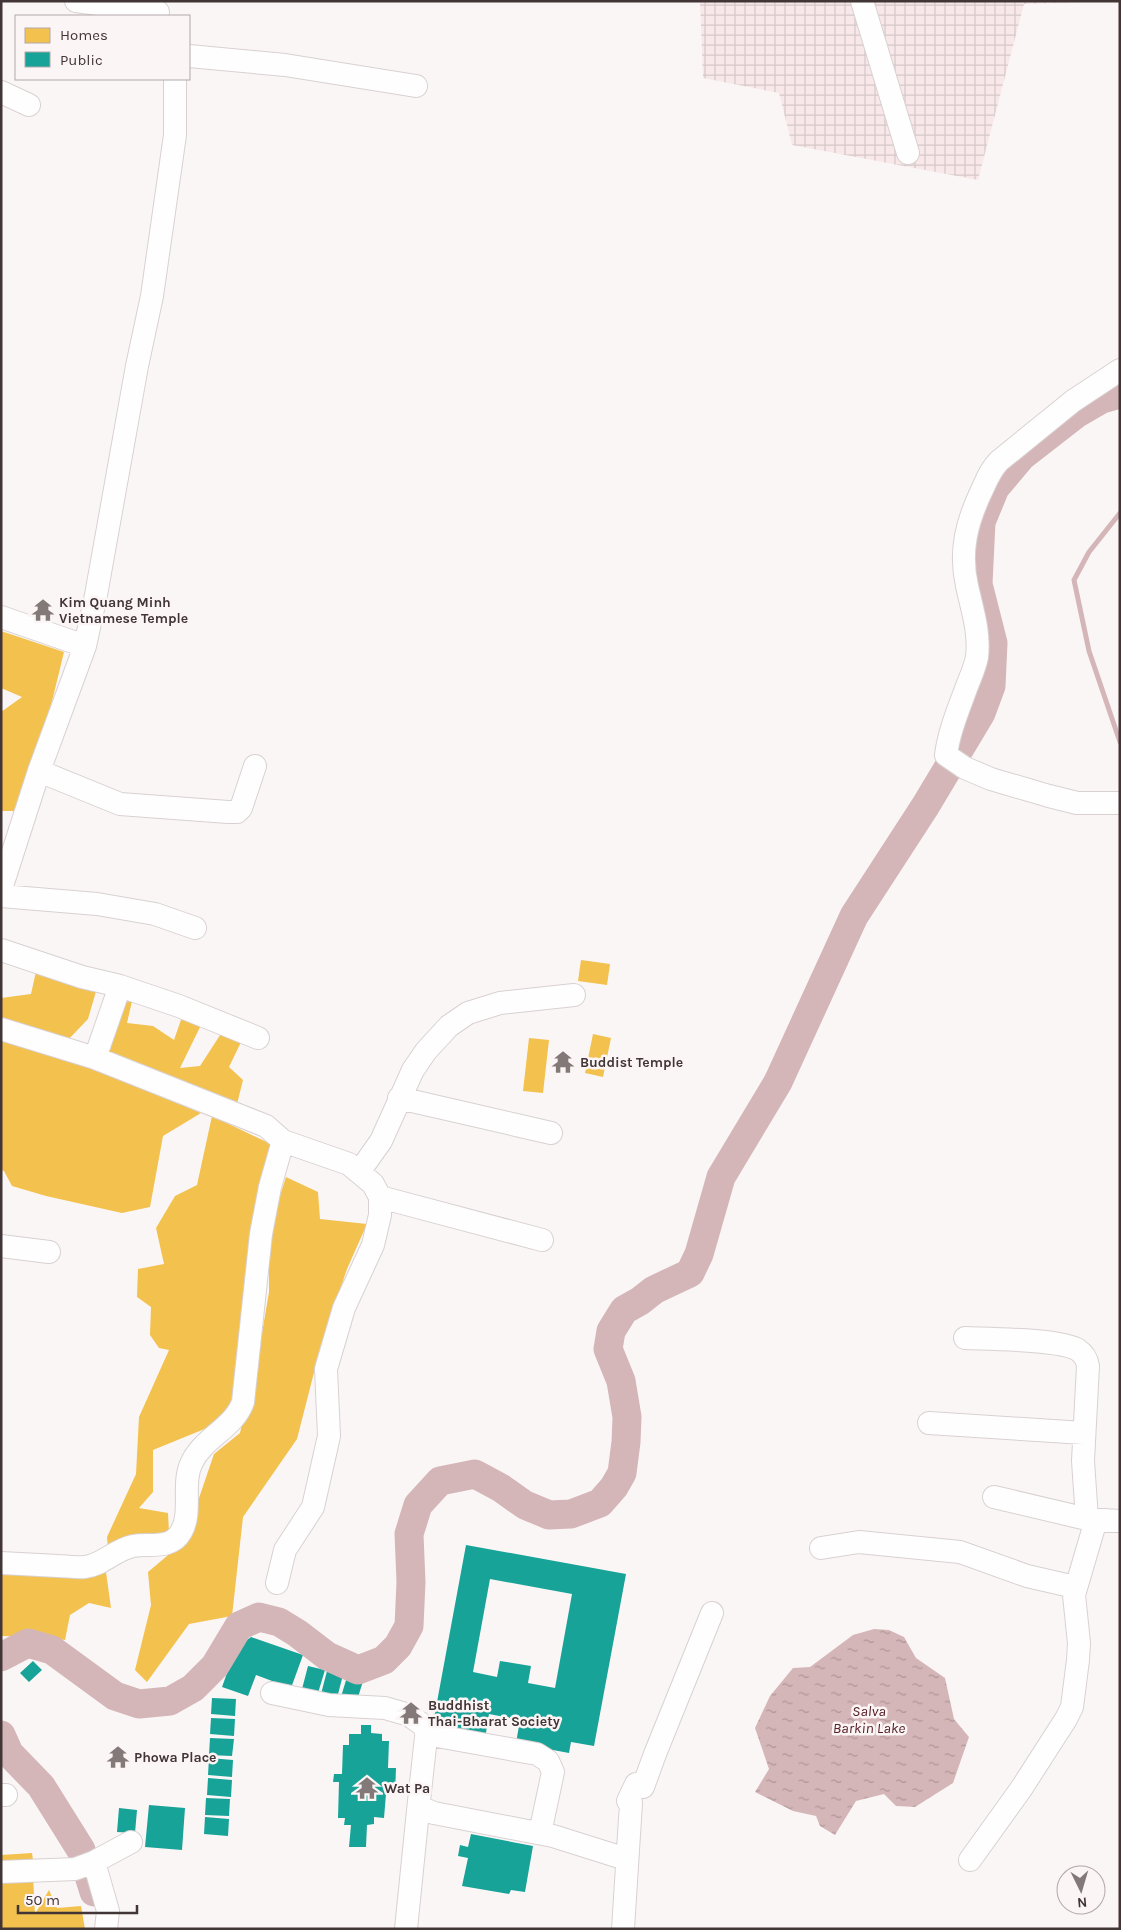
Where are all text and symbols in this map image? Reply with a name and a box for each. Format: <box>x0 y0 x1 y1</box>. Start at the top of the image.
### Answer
legend <box>15 15 190 80</box>
text: Homes <box>60 26 108 44</box>
text: Public <box>60 51 103 69</box>
place label: Kim Quang Minh Vietnamese Temple <box>59 594 188 627</box>
temple icon: Kim Quang Minh Vietnamese Temple <box>30 597 56 623</box>
temple icon: Buddist Temple <box>550 1049 576 1075</box>
place label: Buddist Temple <box>580 1054 683 1071</box>
place label: Buddhist Thai-Bharat Society <box>428 1697 560 1730</box>
temple icon: Buddhist Thai-Bharat Society <box>398 1700 424 1726</box>
water label: Salva Barkin Lake <box>833 1702 905 1737</box>
temple icon: Phowa Place <box>105 1744 131 1770</box>
place label: Phowa Place <box>134 1749 217 1766</box>
temple icon: Wat Pa <box>354 1775 380 1801</box>
place label: Wat Pa <box>384 1780 430 1797</box>
north arrow <box>1056 1865 1106 1915</box>
scale bar <box>18 1882 136 1914</box>
text: 50 m <box>25 1891 60 1909</box>
text: N <box>1076 1894 1088 1911</box>

